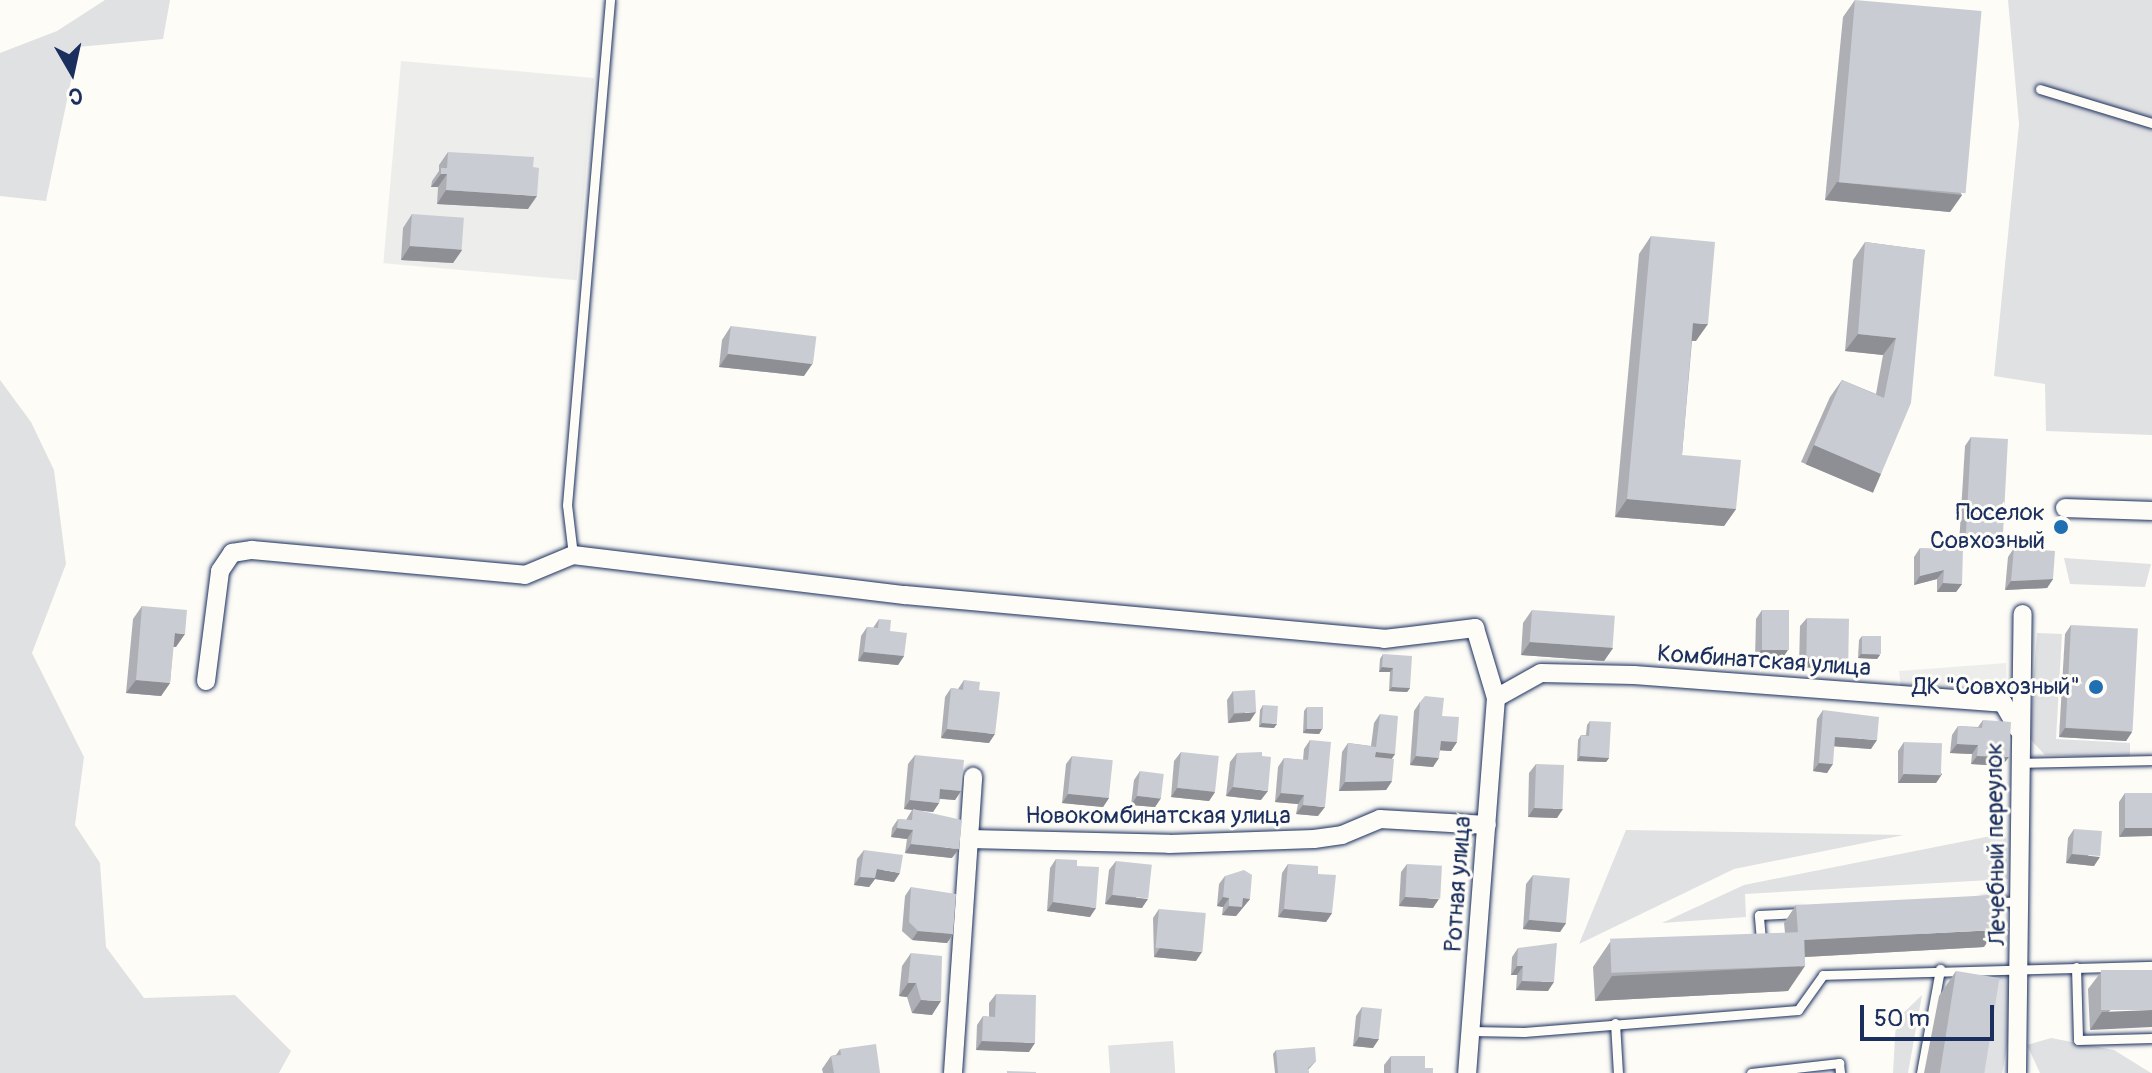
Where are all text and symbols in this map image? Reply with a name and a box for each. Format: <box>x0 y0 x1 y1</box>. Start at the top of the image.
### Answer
north arrow <box>32 32 112 112</box>
text: С <box>67 81 85 111</box>
place label: Поселок Совхозный <box>1930 499 2045 555</box>
marker: Поселок Совхозный <box>2052 518 2070 536</box>
street label: Комбинатская улица <box>1656 639 1872 683</box>
place label: ДК "Совхозный" <box>1912 673 2080 701</box>
marker: ДК "Совхозный" <box>2087 678 2105 696</box>
street label: Лечебный переулок <box>1980 742 2012 946</box>
street label: Новокомбинатская улица <box>1025 802 1291 830</box>
street label: Ротная улица <box>1439 815 1477 953</box>
scale bar <box>1864 989 1998 1039</box>
text: 50 m <box>1874 1004 1930 1033</box>

